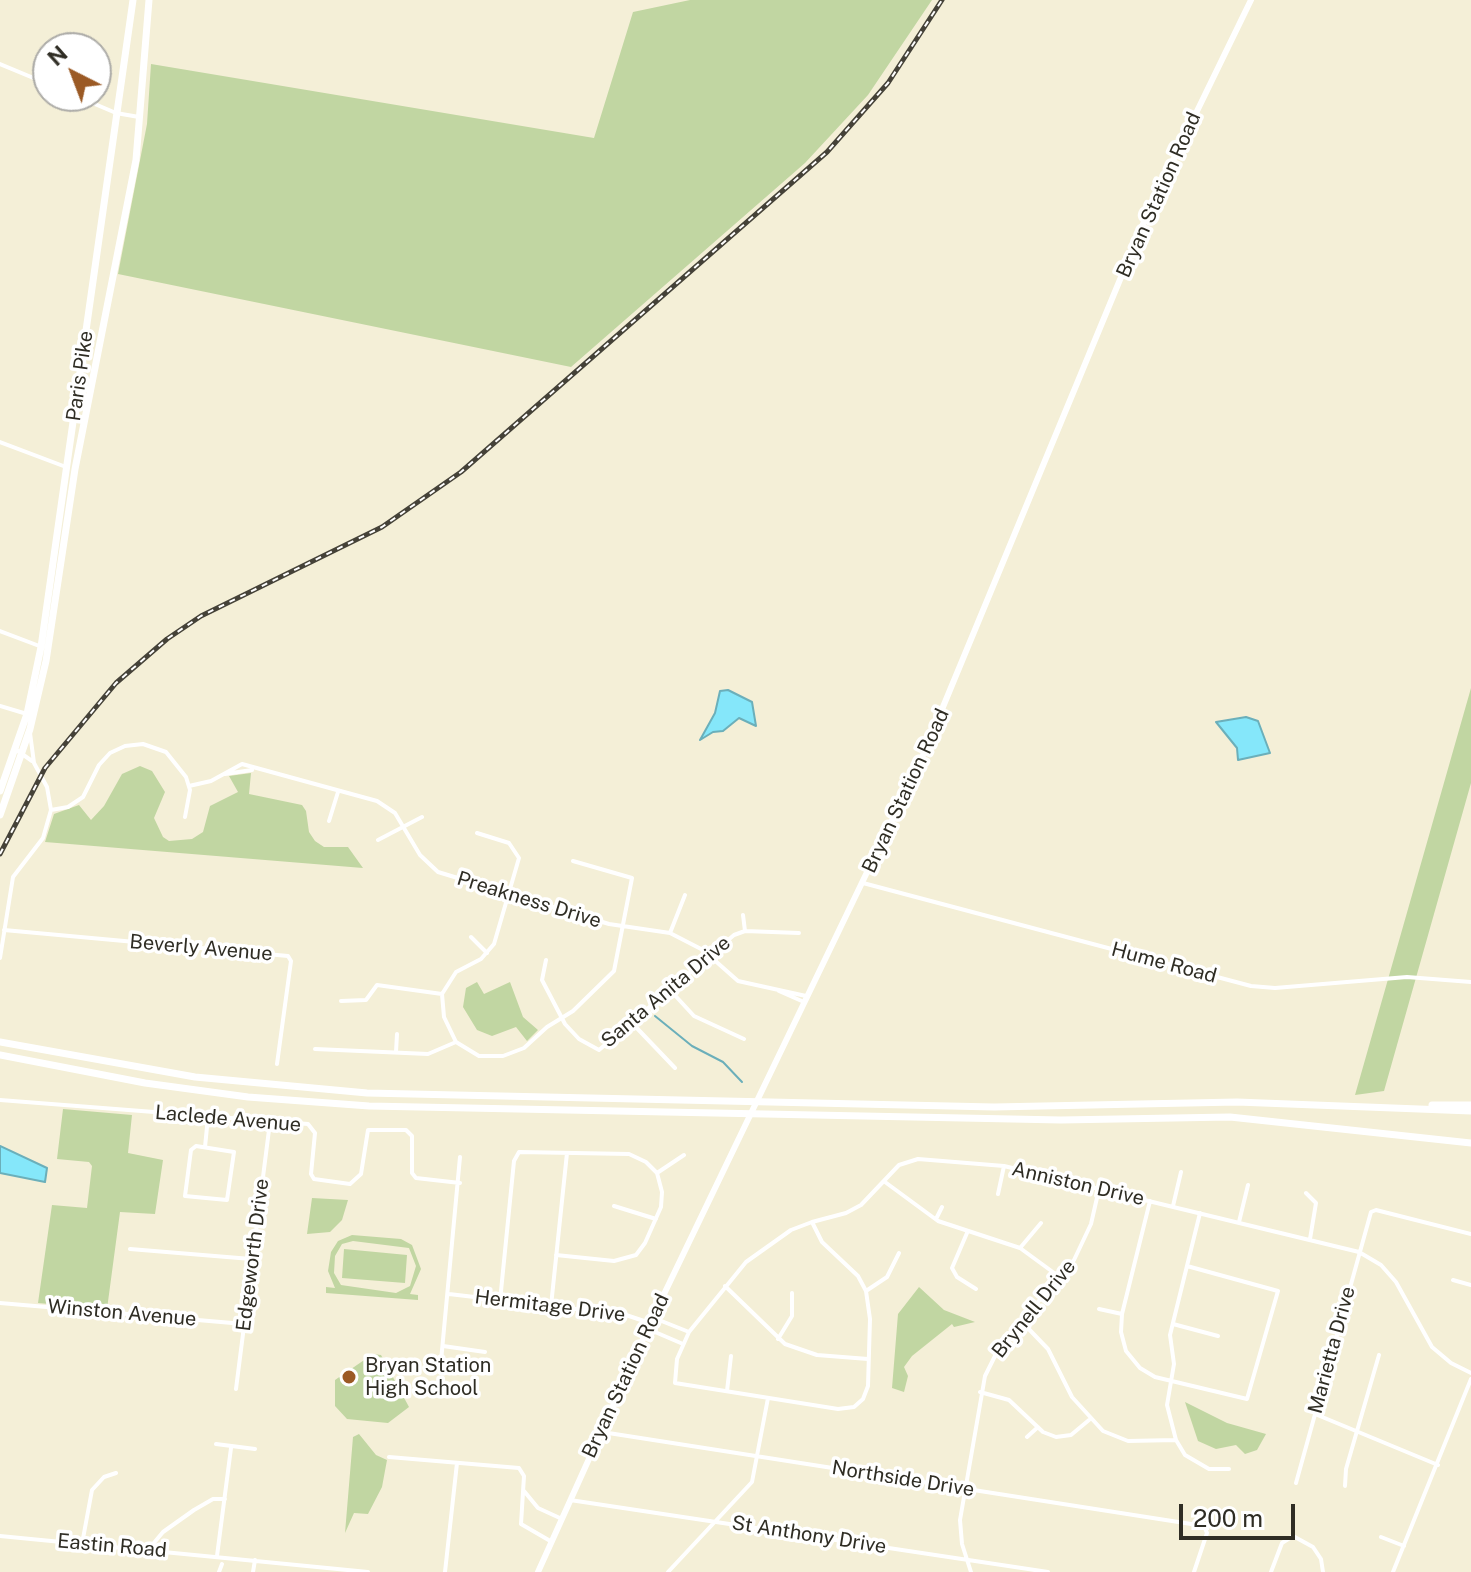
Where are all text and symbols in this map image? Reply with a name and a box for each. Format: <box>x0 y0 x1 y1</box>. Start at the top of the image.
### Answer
north arrow <box>32 32 112 112</box>
text: N <box>42 40 72 71</box>
street label: Bryan Station Road <box>1112 109 1206 281</box>
street label: Paris Pike <box>62 329 98 423</box>
street label: Bryan Station Road <box>857 705 955 877</box>
street label: Preakness Drive <box>454 867 604 933</box>
street label: Beverly Avenue <box>128 930 274 966</box>
street label: Santa Anita Drive <box>596 931 736 1053</box>
street label: Hume Road <box>1109 937 1219 989</box>
street label: Laclede Avenue <box>154 1101 302 1137</box>
street label: Anniston Drive <box>1009 1157 1147 1211</box>
street label: Edgeworth Drive <box>232 1177 274 1333</box>
street label: Brynell Drive <box>987 1255 1081 1363</box>
street label: Marietta Drive <box>1304 1284 1360 1416</box>
street label: Hermitage Drive <box>473 1285 627 1327</box>
street label: Bryan Station Road <box>577 1290 675 1462</box>
street label: Winston Avenue <box>47 1295 197 1331</box>
place label: Bryan Station High School <box>365 1354 491 1401</box>
marker: Bryan Station High School <box>340 1368 358 1386</box>
street label: Northside Drive <box>830 1456 976 1502</box>
scale bar <box>1183 1488 1299 1538</box>
text: 200 m <box>1193 1504 1263 1532</box>
street label: St Anthony Drive <box>730 1511 888 1559</box>
street label: Eastin Road <box>56 1529 168 1563</box>

